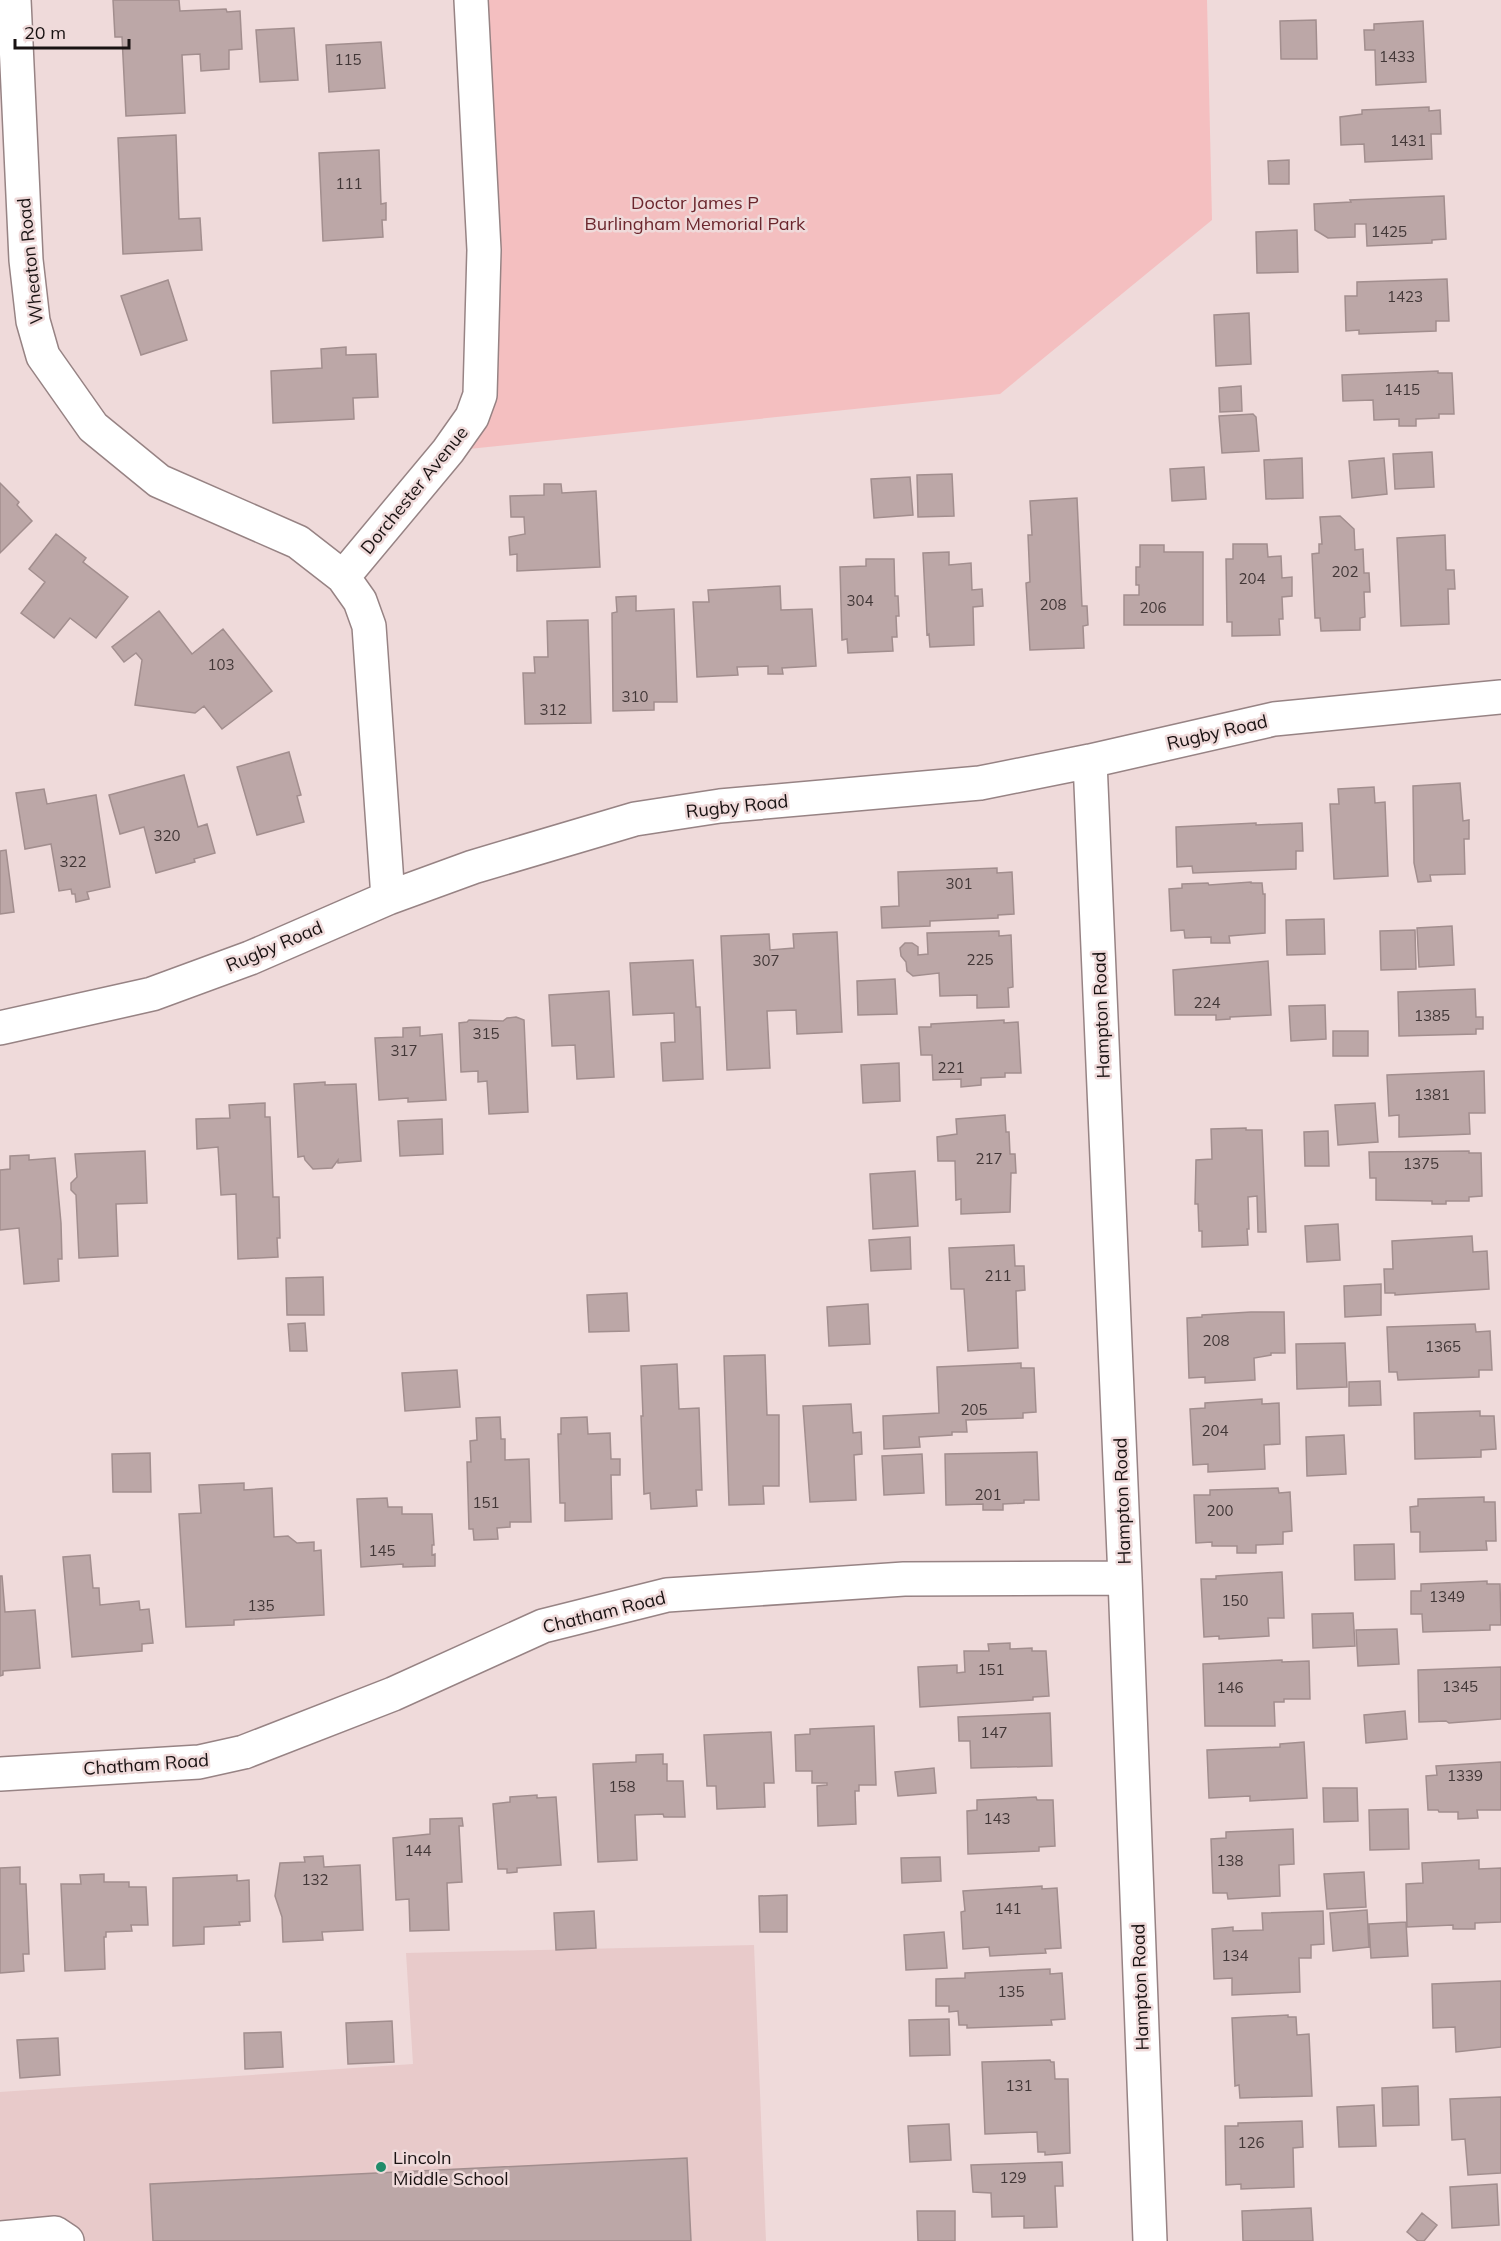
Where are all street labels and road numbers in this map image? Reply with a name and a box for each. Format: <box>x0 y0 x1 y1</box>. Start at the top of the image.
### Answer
street label: Wheaton Road <box>12 197 48 325</box>
street label: Dorchester Avenue <box>355 421 473 559</box>
street label: Rugby Road <box>1164 709 1270 755</box>
street label: Rugby Road <box>685 789 789 823</box>
street label: Rugby Road <box>222 915 326 977</box>
street label: Hampton Road <box>1087 951 1115 1079</box>
street label: Hampton Road <box>1108 1437 1136 1565</box>
street label: Chatham Road <box>540 1586 668 1638</box>
street label: Chatham Road <box>82 1748 210 1780</box>
street label: Hampton Road <box>1126 1923 1154 2051</box>

